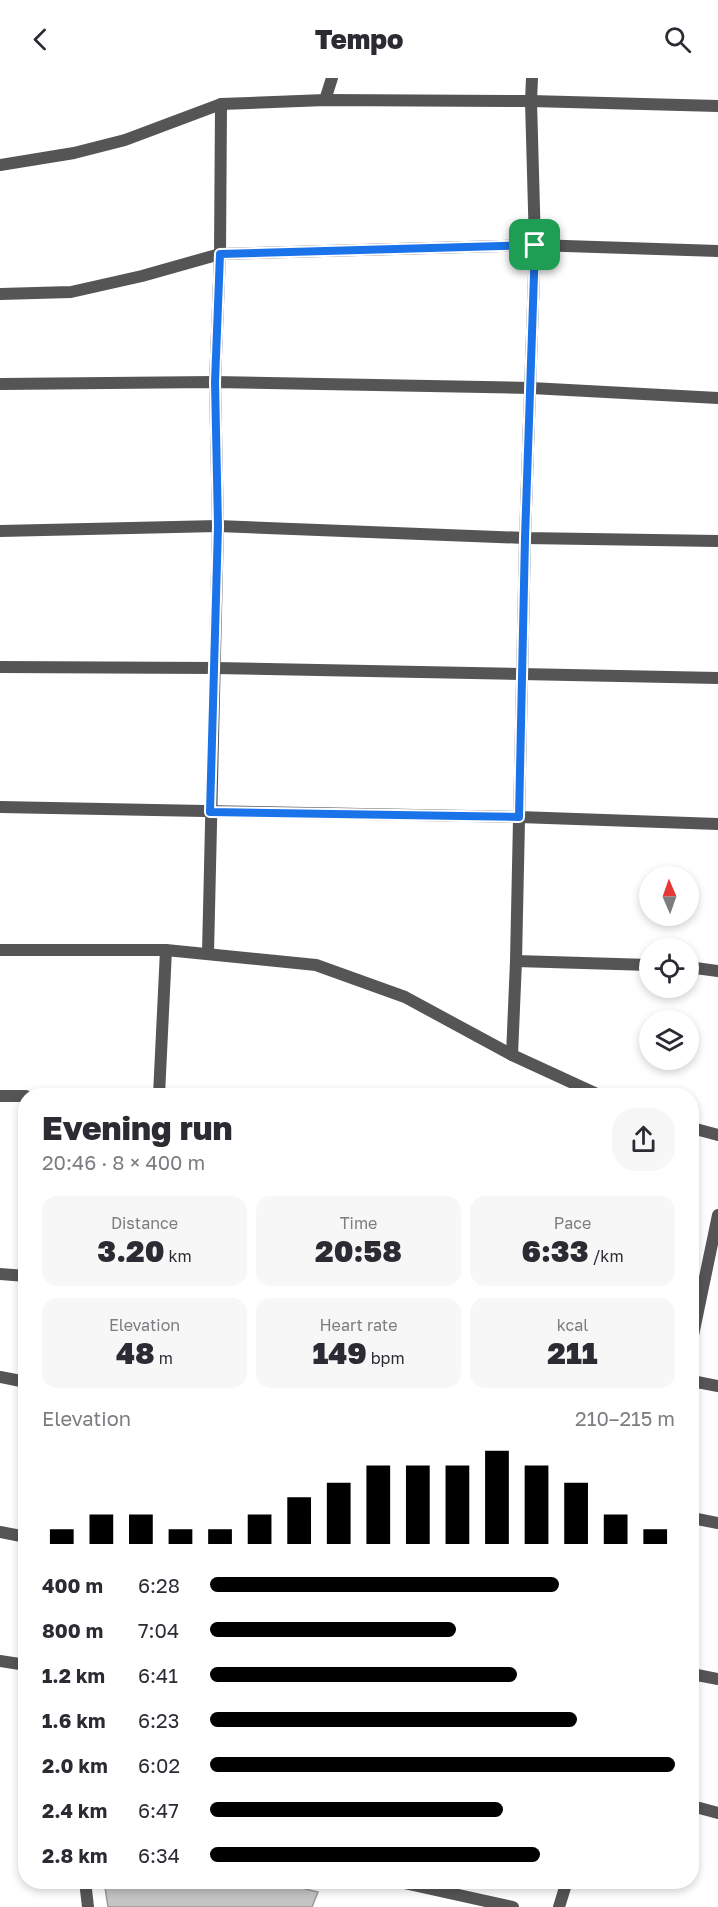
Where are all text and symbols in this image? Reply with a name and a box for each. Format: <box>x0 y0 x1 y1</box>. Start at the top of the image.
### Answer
icon: back <box>24 23 57 56</box>
text: Tempo <box>315 23 403 55</box>
icon: search <box>661 23 694 56</box>
pin <box>509 219 560 270</box>
icon: arrive <box>518 228 551 261</box>
north arrow <box>639 866 699 926</box>
map controls <box>639 866 699 1070</box>
button: locate <box>639 938 699 998</box>
button: layers <box>639 1010 699 1070</box>
text: Evening run <box>42 1108 233 1147</box>
button: share <box>612 1108 675 1171</box>
text: 20:46 · 8 × 400 m <box>42 1150 205 1174</box>
text: Distance <box>111 1213 178 1233</box>
text: Time <box>340 1213 377 1233</box>
text: Pace <box>554 1213 591 1233</box>
text: 3.20 <box>97 1233 165 1269</box>
text: 20:58 <box>315 1233 402 1269</box>
text: 6:33 <box>521 1233 589 1269</box>
text: km <box>165 1246 192 1266</box>
text: /km <box>589 1246 624 1266</box>
text: Elevation <box>109 1315 180 1335</box>
text: Heart rate <box>319 1315 398 1335</box>
text: kcal <box>557 1315 588 1335</box>
text: 48 <box>116 1335 155 1371</box>
text: 149 <box>312 1335 367 1371</box>
text: 211 <box>547 1335 598 1371</box>
text: m <box>155 1348 173 1368</box>
text: bpm <box>367 1348 405 1368</box>
text: Elevation <box>42 1406 131 1430</box>
text: 210–215 m <box>575 1406 675 1430</box>
text: 400 m <box>42 1573 103 1597</box>
text: 6:28 <box>138 1573 180 1597</box>
text: 800 m <box>42 1618 103 1642</box>
text: 7:04 <box>138 1618 179 1642</box>
text: 1.2 km <box>42 1663 105 1687</box>
text: 6:41 <box>138 1663 178 1687</box>
text: 1.6 km <box>42 1708 106 1732</box>
text: 6:23 <box>138 1708 179 1732</box>
text: 2.0 km <box>42 1753 108 1777</box>
text: 6:02 <box>138 1753 180 1777</box>
text: 2.4 km <box>42 1798 107 1822</box>
text: 6:47 <box>138 1798 179 1822</box>
text: 2.8 km <box>42 1843 108 1867</box>
text: 6:34 <box>138 1843 180 1867</box>

